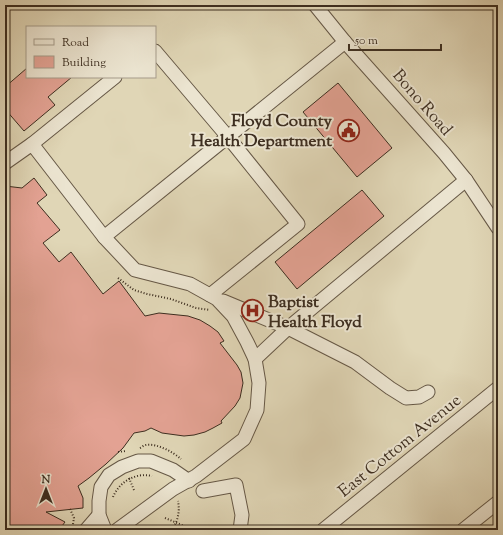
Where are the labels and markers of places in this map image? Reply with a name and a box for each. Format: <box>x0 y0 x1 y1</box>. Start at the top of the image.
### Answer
place label: Floyd County Health Department <box>191 110 333 154</box>
public building icon: Floyd County Health Department <box>335 117 361 143</box>
place label: Baptist Health Floyd <box>268 291 362 335</box>
hospital icon: Baptist Health Floyd <box>239 298 265 324</box>

